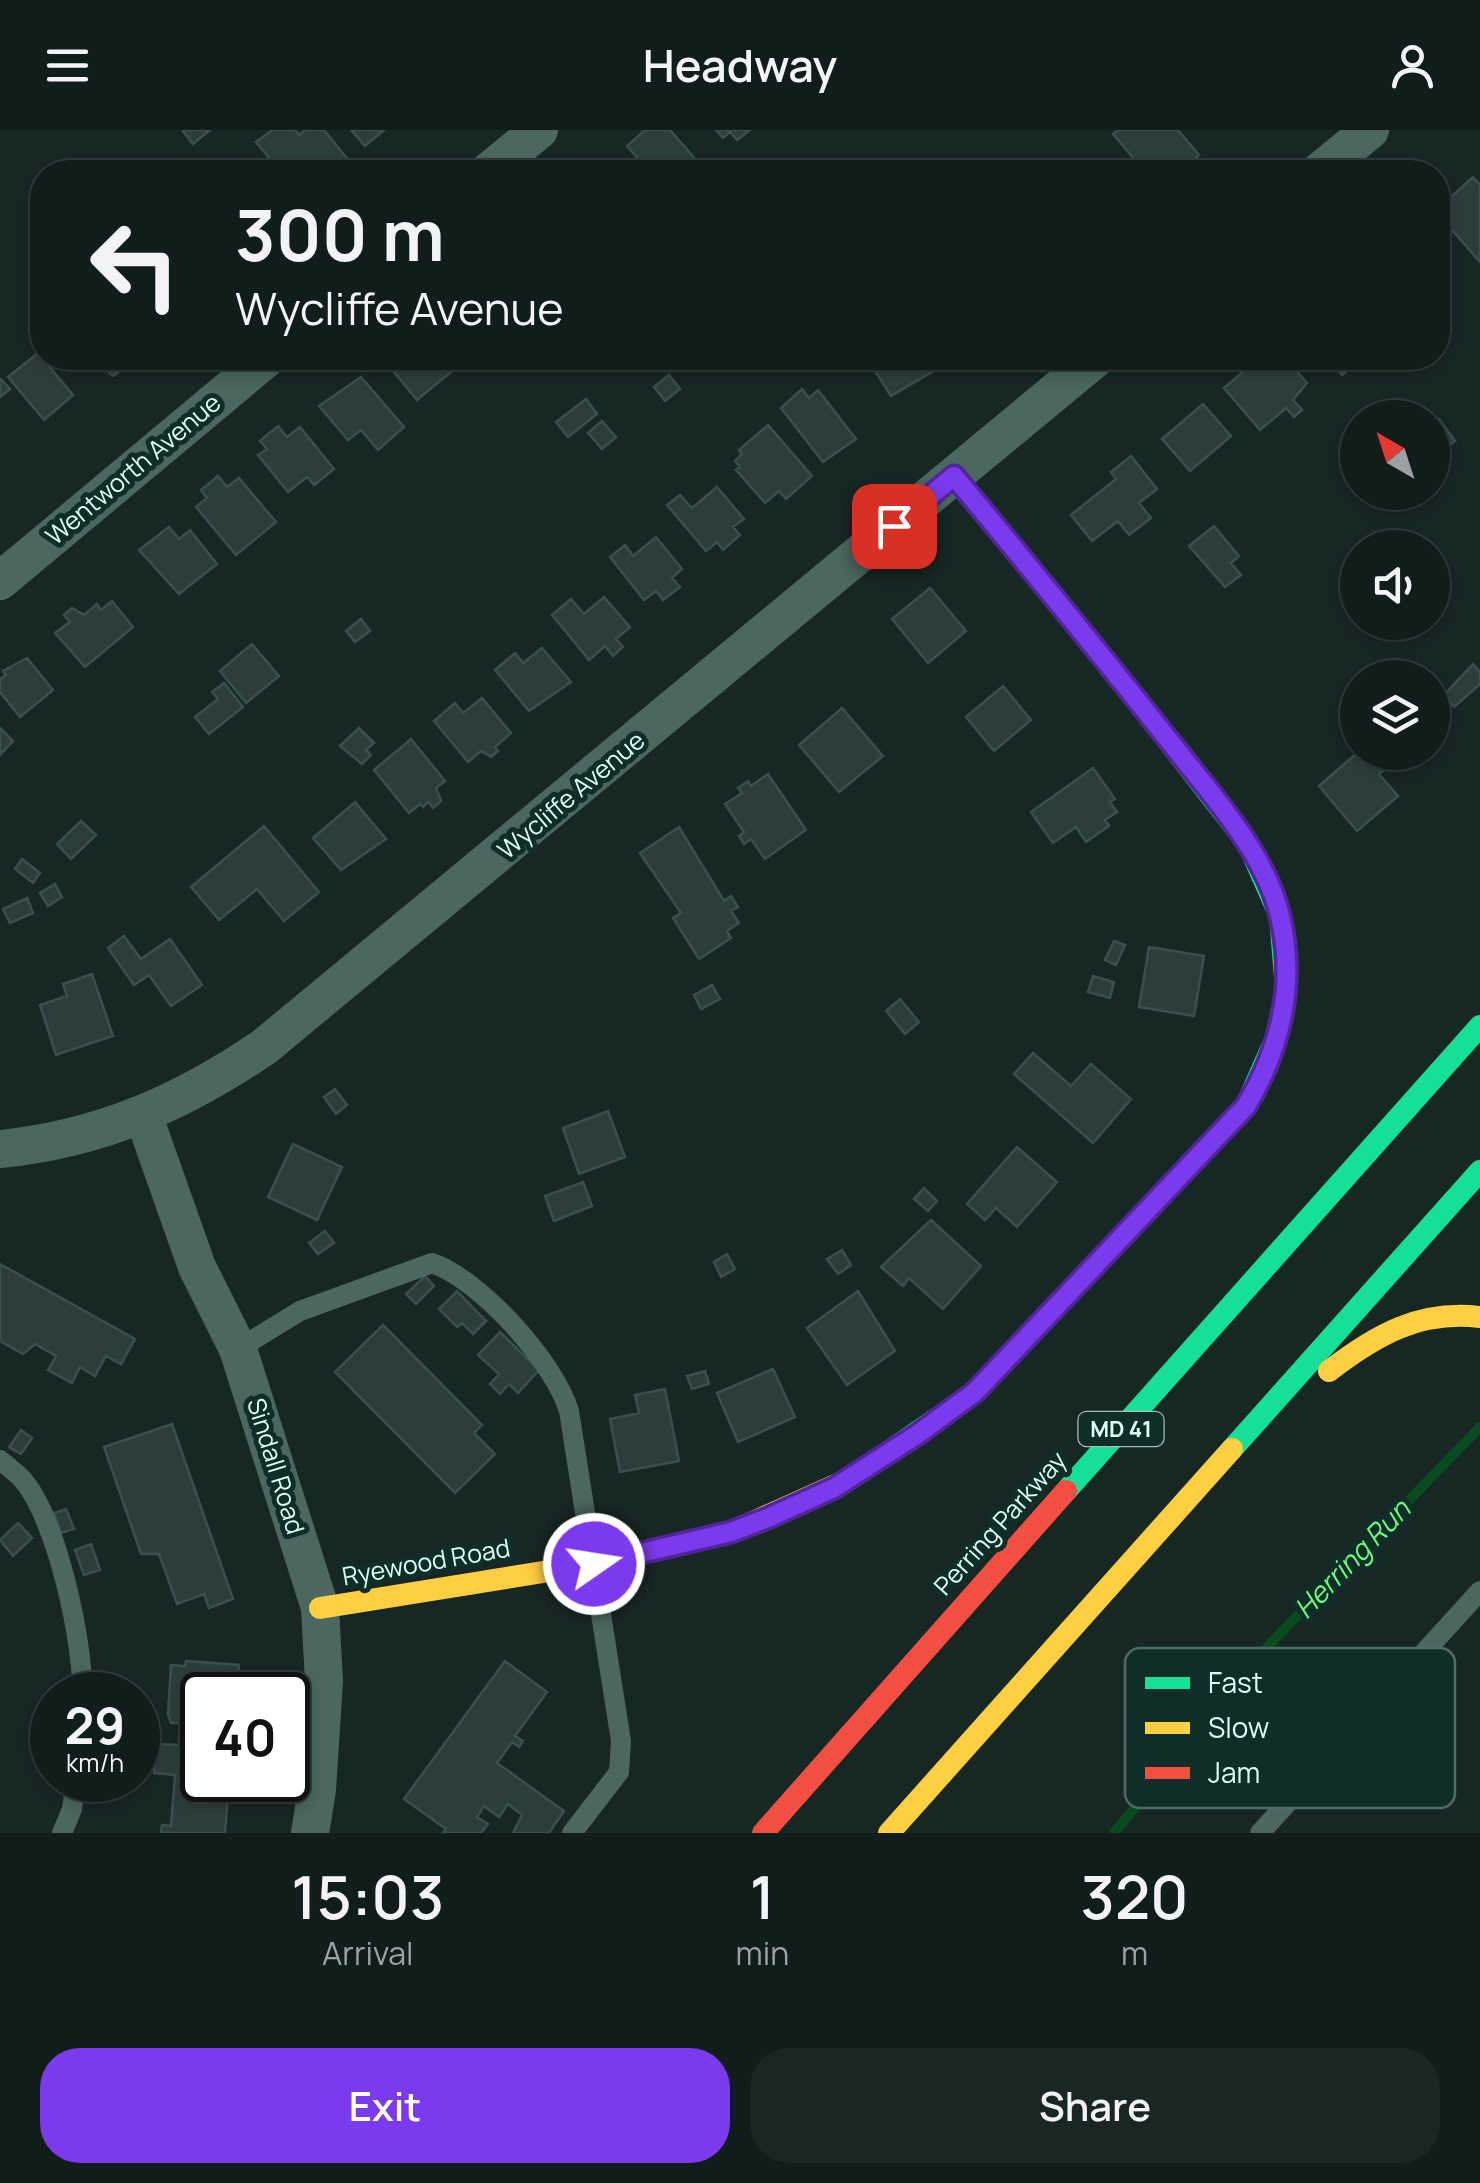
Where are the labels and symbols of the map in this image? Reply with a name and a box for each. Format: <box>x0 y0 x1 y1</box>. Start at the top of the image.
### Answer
street label: Wentworth Avenue <box>38 385 228 552</box>
north arrow <box>1340 400 1450 510</box>
pin <box>852 484 937 569</box>
street label: Wycliffe Avenue <box>490 723 652 867</box>
street label: Sindall Road <box>239 1393 314 1538</box>
road number: MD 41 <box>1078 1412 1164 1446</box>
street label: Perring Parkway <box>925 1443 1074 1602</box>
water label: Herring Run <box>1285 1489 1419 1626</box>
position arrow <box>542 1512 646 1616</box>
street label: Ryewood Road <box>339 1530 513 1593</box>
legend <box>1125 1648 1455 1808</box>
text: Fast <box>1208 1663 1263 1701</box>
speed limit sign: 40 <box>180 1672 310 1802</box>
text: Slow <box>1208 1708 1269 1746</box>
text: Jam <box>1208 1753 1260 1791</box>

